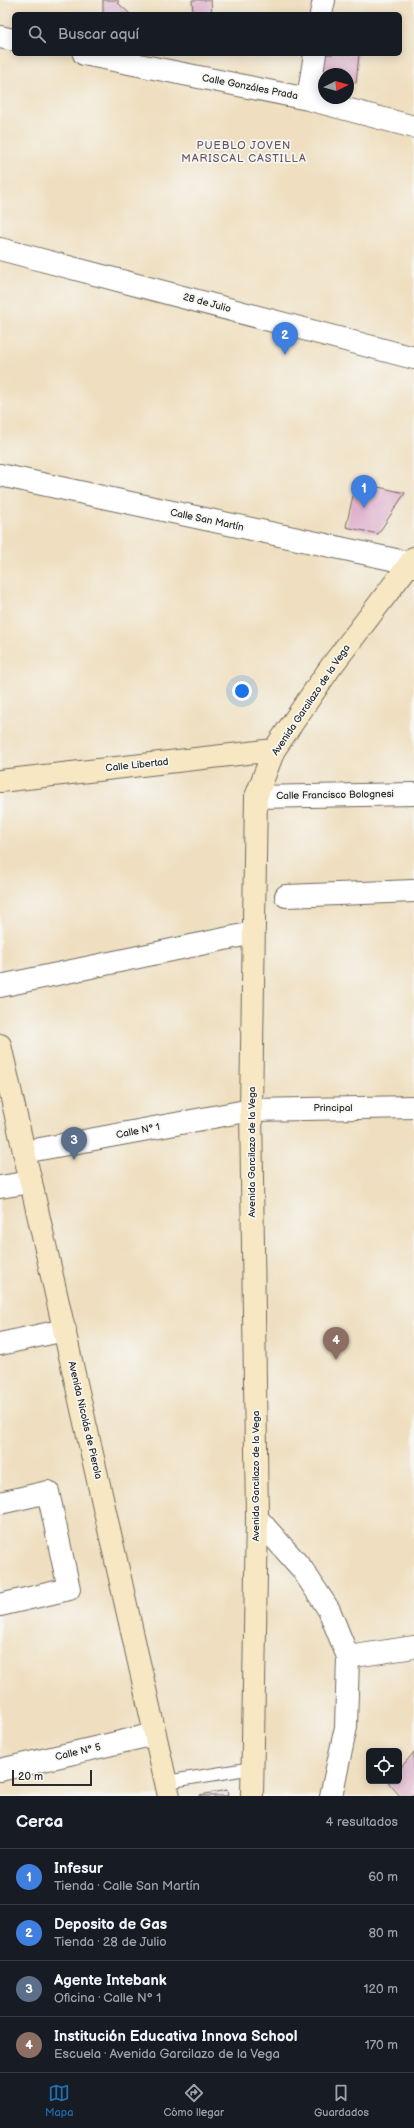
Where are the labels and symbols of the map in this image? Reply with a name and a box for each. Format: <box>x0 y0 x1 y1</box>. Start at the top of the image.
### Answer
north arrow <box>318 68 354 104</box>
street label: Calle Gonzáles Prada <box>201 72 299 102</box>
district label: PUEBLO JOVEN MARISCAL CASTILLA <box>181 139 307 165</box>
street label: 28 de Julio <box>182 291 233 315</box>
pin: 2 <box>272 322 298 355</box>
pin: 1 <box>351 475 377 508</box>
street label: Calle San Martín <box>169 506 245 534</box>
street label: Avenida Garcilazo de la Vega <box>269 642 353 758</box>
your location <box>232 681 252 701</box>
street label: Calle Libertad <box>105 756 169 774</box>
street label: Calle Francisco Bolognesi <box>276 788 394 802</box>
street label: Avenida Garcilazo de la Vega <box>246 1086 258 1218</box>
street label: Principal <box>313 1102 353 1114</box>
street label: Calle N° 1 <box>115 1121 161 1141</box>
pin: 3 <box>61 1127 87 1160</box>
pin: 4 <box>323 1327 349 1360</box>
street label: Avenida Nicolás de Pierola <box>66 1360 104 1480</box>
street label: Avenida Garcilazo de la Vega <box>250 1410 262 1542</box>
street label: Calle N° 5 <box>54 1741 102 1763</box>
scale bar <box>12 1768 92 1787</box>

